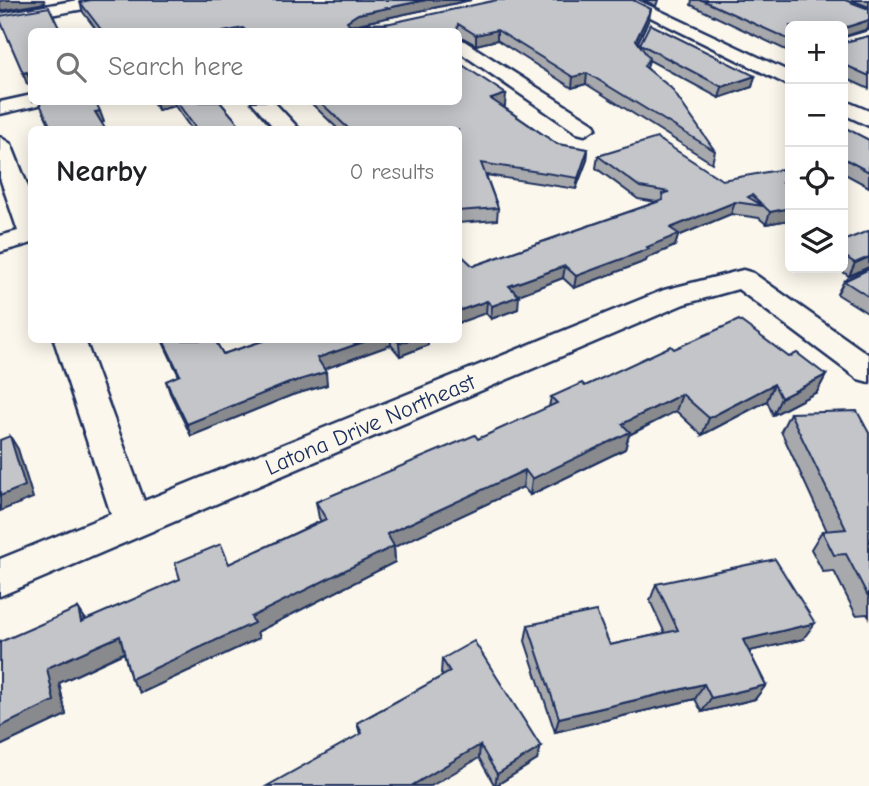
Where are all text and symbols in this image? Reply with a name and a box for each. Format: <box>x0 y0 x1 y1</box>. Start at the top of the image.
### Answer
map controls <box>785 21 848 273</box>
button: + <box>785 21 848 84</box>
search box <box>28 28 462 105</box>
icon: search <box>52 48 90 86</box>
text: Search here <box>108 52 243 82</box>
button: − <box>785 84 848 147</box>
button: locate <box>785 147 848 210</box>
text: Nearby <box>56 154 147 189</box>
text: 0 results <box>350 158 434 185</box>
button: layers <box>785 210 848 273</box>
street label: Latona Drive Northeast <box>261 367 481 481</box>

